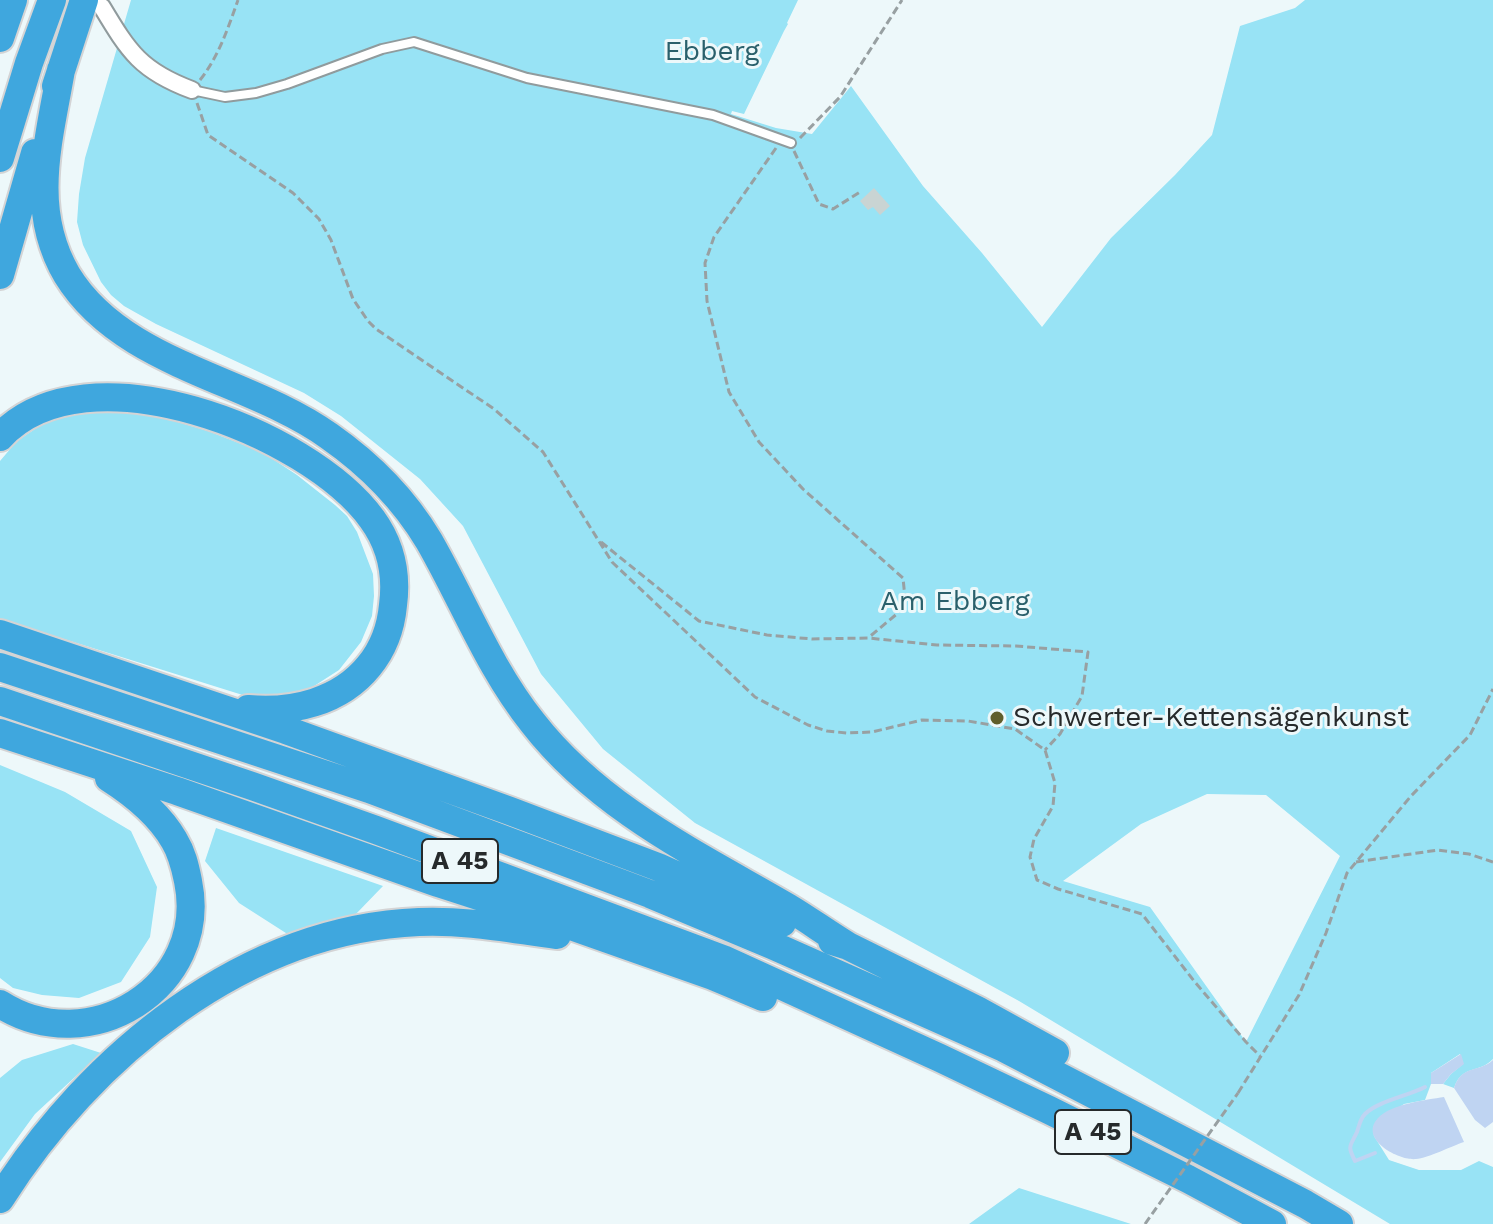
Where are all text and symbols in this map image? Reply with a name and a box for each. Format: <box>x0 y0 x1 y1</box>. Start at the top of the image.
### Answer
park label: Ebberg <box>665 35 759 69</box>
park label: Am Ebberg <box>880 585 1030 619</box>
place label: Schwerter-Kettensägenkunst <box>1013 701 1409 735</box>
marker: Schwerter-Kettensägenkunst <box>988 709 1006 727</box>
road number: A 45 <box>422 839 498 883</box>
road number: A 45 <box>1055 1110 1131 1154</box>

